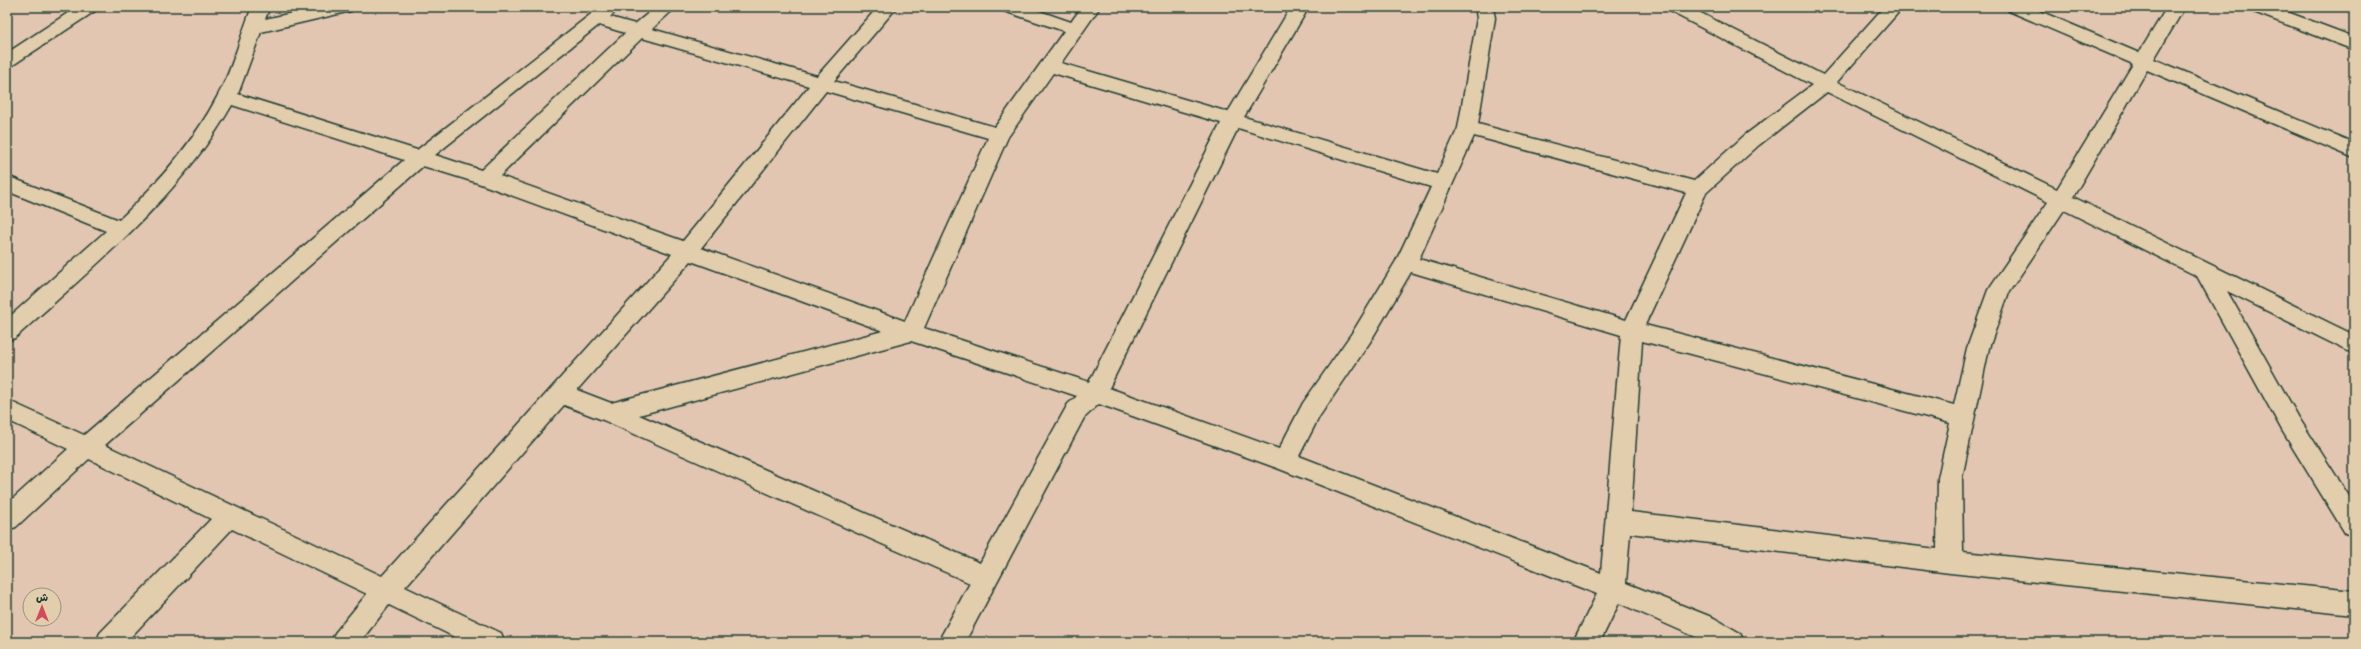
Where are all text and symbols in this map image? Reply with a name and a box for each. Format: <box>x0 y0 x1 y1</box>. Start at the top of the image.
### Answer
north arrow <box>22 587 62 627</box>
text: ش <box>36 591 48 604</box>

